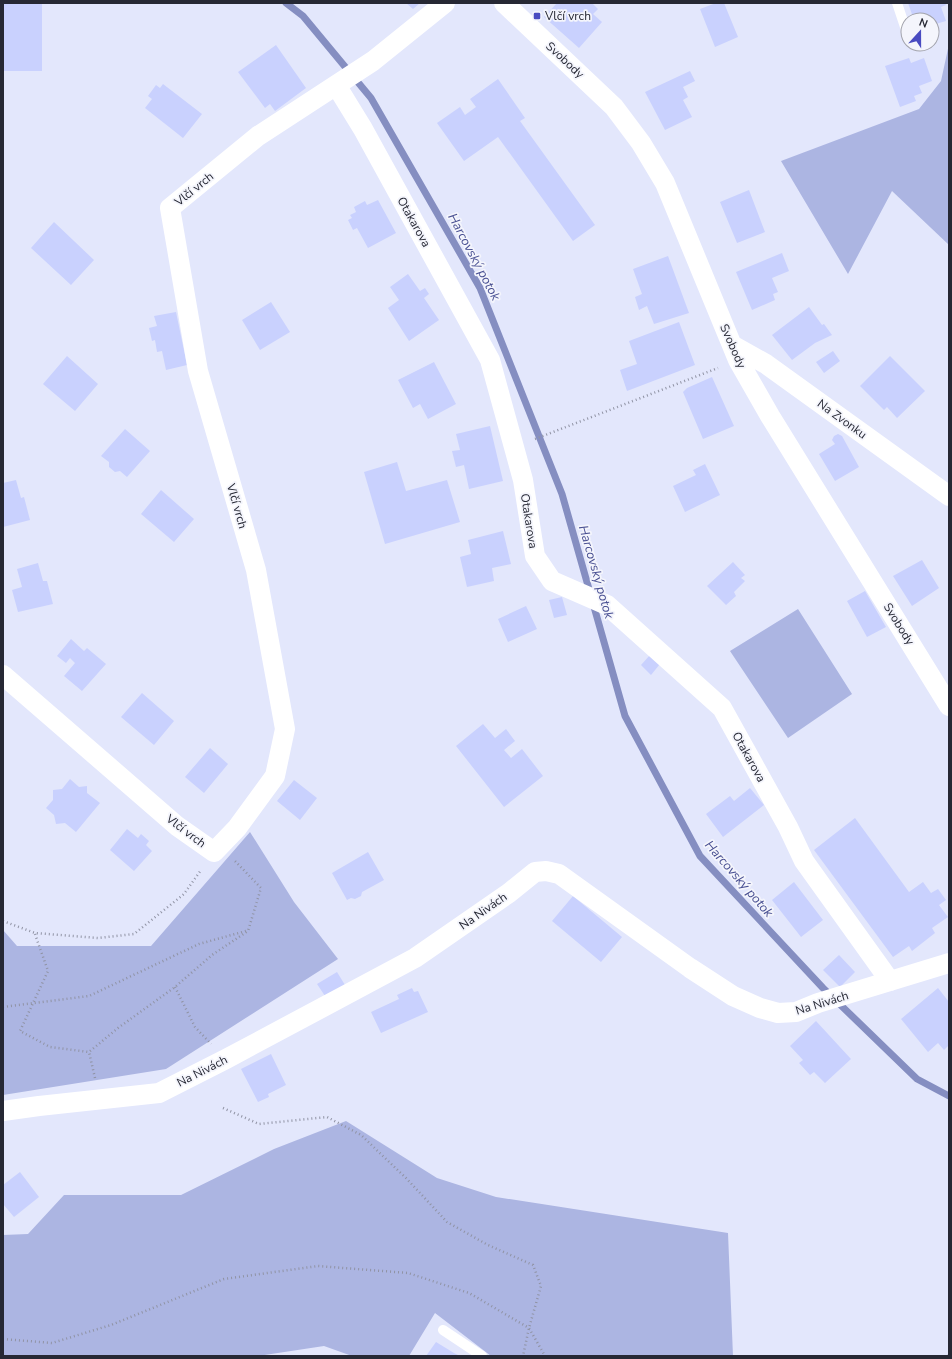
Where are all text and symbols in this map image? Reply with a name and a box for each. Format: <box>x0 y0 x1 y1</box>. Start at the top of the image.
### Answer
place label: Vlčí vrch <box>544 8 591 24</box>
marker: Vlčí vrch <box>532 11 542 21</box>
north arrow <box>900 12 940 52</box>
text: N <box>917 15 930 32</box>
street label: Svobody <box>542 38 588 82</box>
street label: Vlčí vrch <box>170 168 217 210</box>
street label: Otakarova <box>394 194 434 250</box>
water label: Harcovský potok <box>443 210 505 304</box>
street label: Svobody <box>716 321 750 371</box>
street label: Na Zvonku <box>814 396 870 442</box>
street label: Vlčí vrch <box>223 481 251 530</box>
street label: Otakarova <box>517 492 541 550</box>
water label: Harcovský potok <box>574 523 618 621</box>
street label: Svobody <box>880 600 919 649</box>
street label: Otakarova <box>729 729 769 785</box>
street label: Vlčí vrch <box>162 810 209 851</box>
water label: Harcovský potok <box>701 837 778 922</box>
street label: Na Nivách <box>456 889 510 933</box>
street label: Na Nivách <box>793 987 851 1019</box>
street label: Na Nivách <box>174 1051 230 1091</box>

